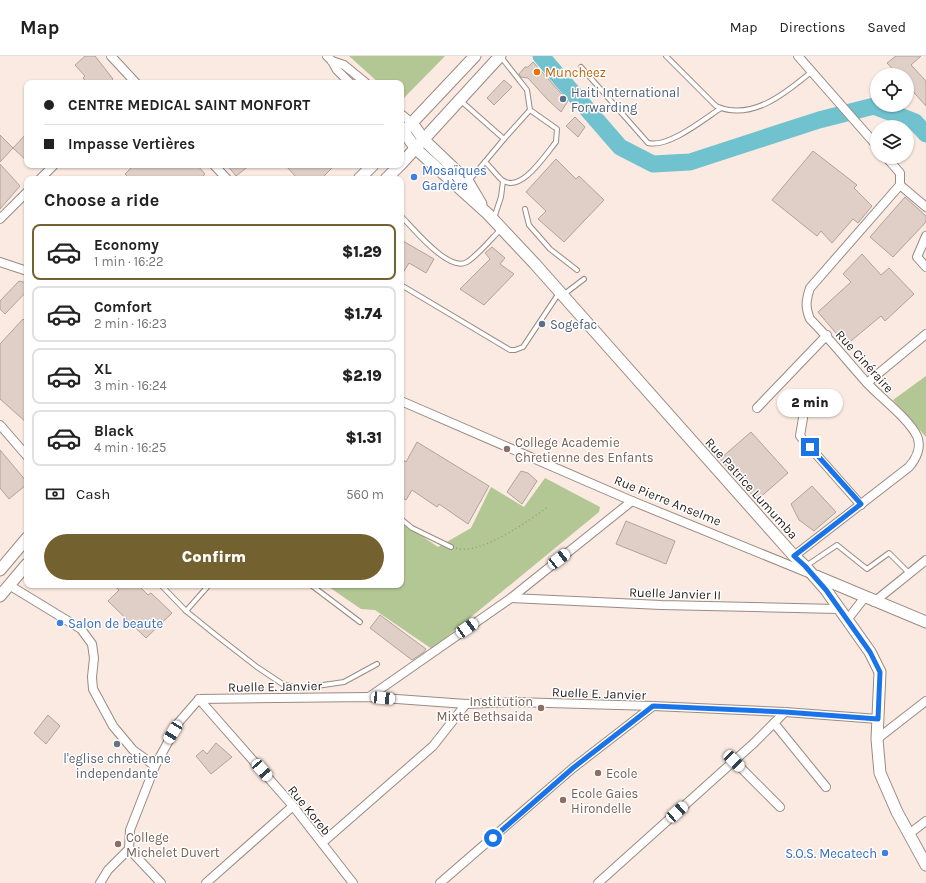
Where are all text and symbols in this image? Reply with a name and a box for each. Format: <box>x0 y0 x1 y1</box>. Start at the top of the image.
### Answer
text: Map <box>20 17 59 39</box>
text: Map <box>730 19 758 36</box>
text: Directions <box>780 19 845 36</box>
text: Saved <box>867 19 906 36</box>
place label: Muncheez <box>545 65 606 80</box>
marker: Muncheez <box>532 67 542 77</box>
map controls <box>870 68 914 164</box>
button: locate <box>870 68 914 112</box>
place label: Haiti International Forwarding <box>571 85 680 115</box>
marker: Haiti International Forwarding <box>558 94 568 104</box>
text: CENTRE MEDICAL SAINT MONFORT <box>68 96 310 114</box>
button: layers <box>870 120 914 164</box>
text: Impasse Vertières <box>68 135 195 153</box>
place label: Mosaïques Gardère <box>422 163 487 193</box>
marker: Mosaïques Gardère <box>409 172 419 182</box>
text: Choose a ride <box>44 189 159 211</box>
icon: car <box>46 234 82 270</box>
text: Economy <box>94 236 159 254</box>
text: $1.29 <box>342 243 382 261</box>
text: 1 min · 16:22 <box>94 254 164 269</box>
icon: car <box>46 296 82 332</box>
text: Comfort <box>94 298 152 316</box>
text: $1.74 <box>344 305 382 323</box>
text: 2 min · 16:23 <box>94 316 167 331</box>
place label: Sogefac <box>550 317 597 332</box>
marker: Sogefac <box>537 319 547 329</box>
street label: Rue Cinéraire <box>833 327 897 396</box>
icon: car <box>46 358 82 394</box>
text: XL <box>94 360 112 378</box>
text: $2.19 <box>342 367 382 385</box>
text: 3 min · 16:24 <box>94 378 167 393</box>
callout: 2 min <box>777 389 843 417</box>
text: 2 min <box>791 395 829 410</box>
icon: car <box>46 420 82 456</box>
text: Black <box>94 422 134 440</box>
text: $1.31 <box>346 429 382 447</box>
place label: College Academie Chretienne des Enfants <box>515 435 654 465</box>
street label: Rue Patrice Lumumba <box>702 435 801 542</box>
route end <box>801 438 819 456</box>
text: 4 min · 16:25 <box>94 440 166 455</box>
marker: College Academie Chretienne des Enfants <box>502 444 512 454</box>
street label: Rue Pierre Anselme <box>612 472 724 529</box>
icon: cash <box>44 483 66 505</box>
text: Cash <box>76 485 110 503</box>
text: 560 m <box>346 487 384 502</box>
button: Confirm <box>44 534 384 580</box>
car <box>546 547 572 571</box>
street label: Ruelle Janvier II <box>629 584 721 603</box>
place label: Salon de beaute <box>68 616 163 631</box>
car <box>454 616 480 640</box>
marker: Salon de beaute <box>55 618 65 628</box>
street label: Ruelle E. Janvier <box>228 678 323 695</box>
street label: Ruelle E. Janvier <box>552 684 647 703</box>
car <box>371 691 395 705</box>
place label: Institution Mixte Bethsaida <box>437 694 533 724</box>
marker: Institution Mixte Bethsaida <box>536 703 546 713</box>
car <box>162 719 184 745</box>
marker: l'eglise chretienne independante <box>112 739 122 749</box>
car <box>721 748 747 774</box>
place label: l'eglise chretienne independante <box>63 751 171 781</box>
car <box>250 757 274 783</box>
place label: Ecole <box>606 766 638 781</box>
marker: Ecole <box>593 768 603 778</box>
street label: Rue Koreb <box>285 782 334 838</box>
place label: Ecole Gaies Hirondelle <box>571 786 639 816</box>
marker: Ecole Gaies Hirondelle <box>558 795 568 805</box>
car <box>664 800 690 824</box>
route start <box>484 829 502 847</box>
place label: College Michelet Duvert <box>126 830 220 860</box>
marker: College Michelet Duvert <box>113 839 123 849</box>
place label: S.O.S. Mecatech <box>785 846 877 861</box>
marker: S.O.S. Mecatech <box>880 848 890 858</box>

